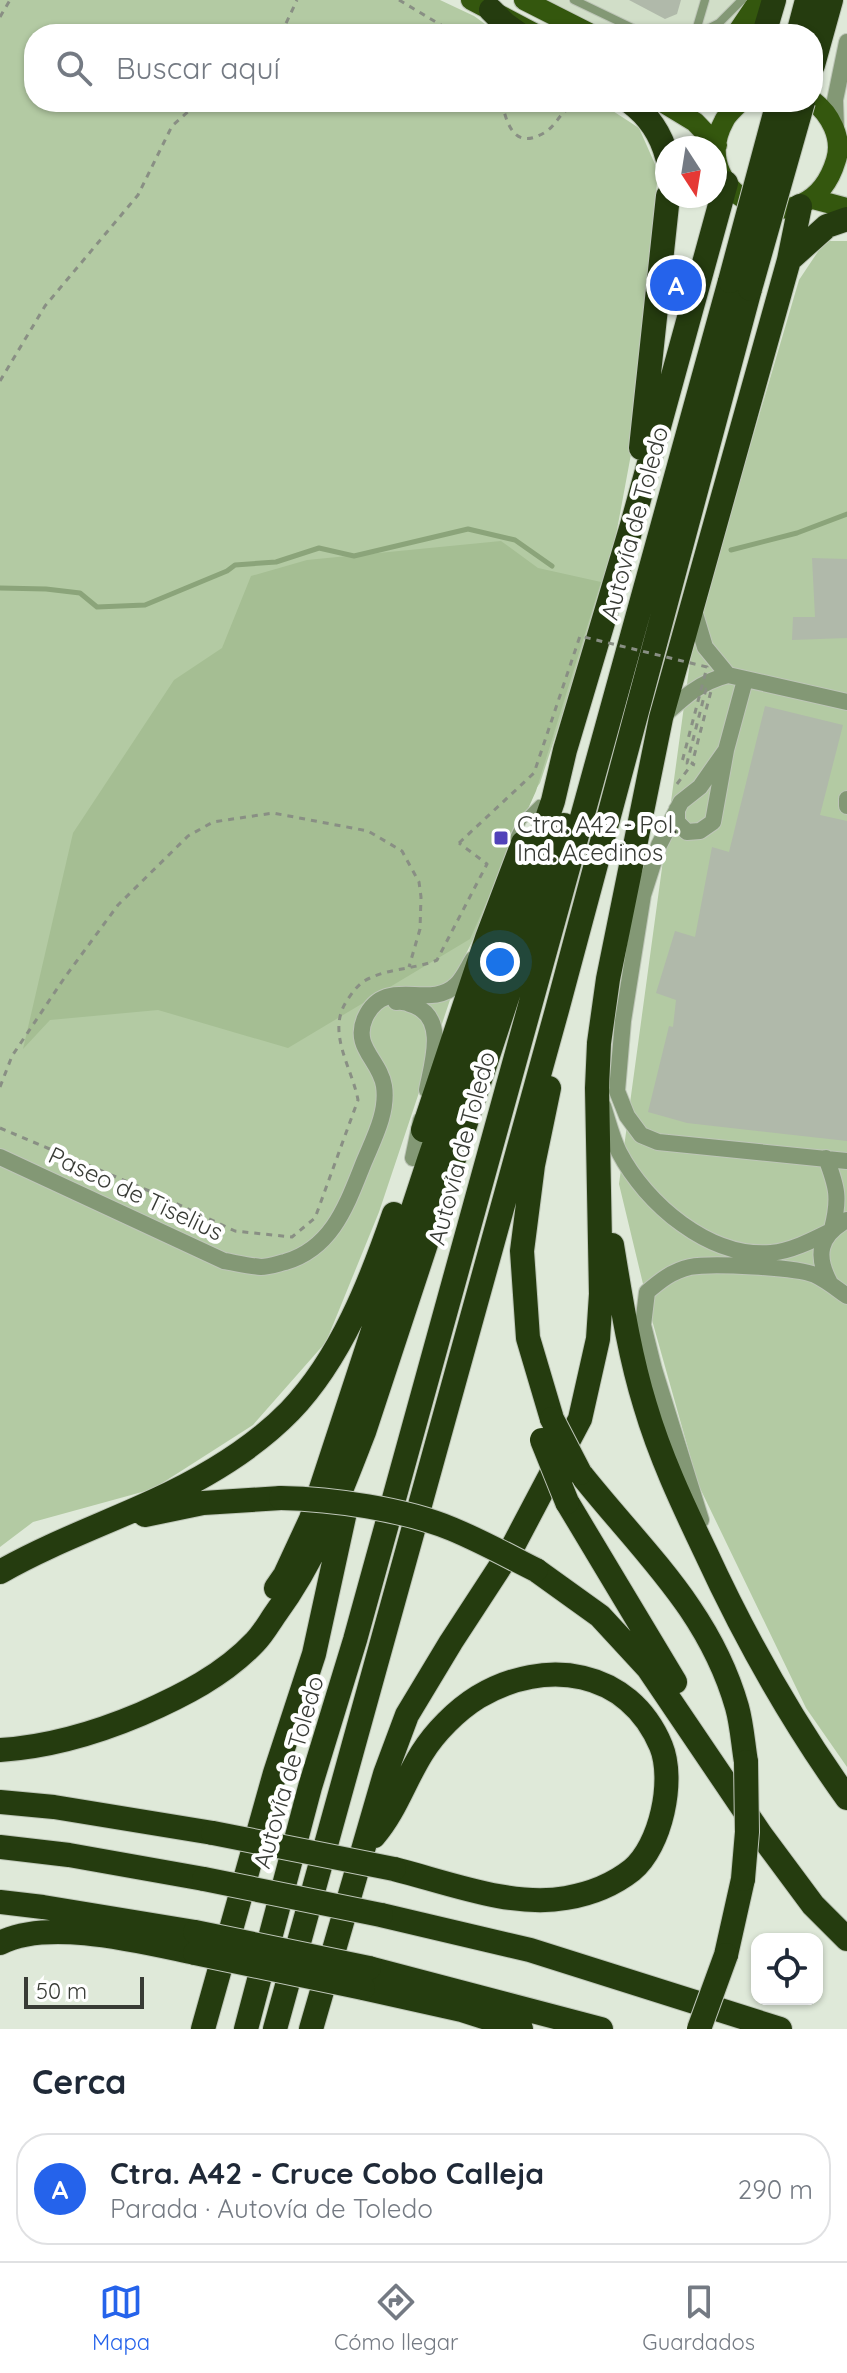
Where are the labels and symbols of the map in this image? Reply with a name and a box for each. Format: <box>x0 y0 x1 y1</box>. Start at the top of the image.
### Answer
north arrow <box>655 136 727 208</box>
pin: A <box>650 255 702 315</box>
street label: Autovía de Toledo <box>594 423 674 623</box>
place label: Ctra. A42 - Pol. Ind. Acedinos <box>517 809 678 867</box>
marker: Ctra. A42 - Pol. Ind. Acedinos <box>492 829 510 847</box>
your location <box>480 942 520 982</box>
street label: Autovía de Toledo <box>421 1048 501 1248</box>
street label: Paseo de Tiselius <box>44 1139 228 1247</box>
street label: Autovía de Toledo <box>246 1672 330 1872</box>
scale bar <box>24 1973 144 2009</box>

